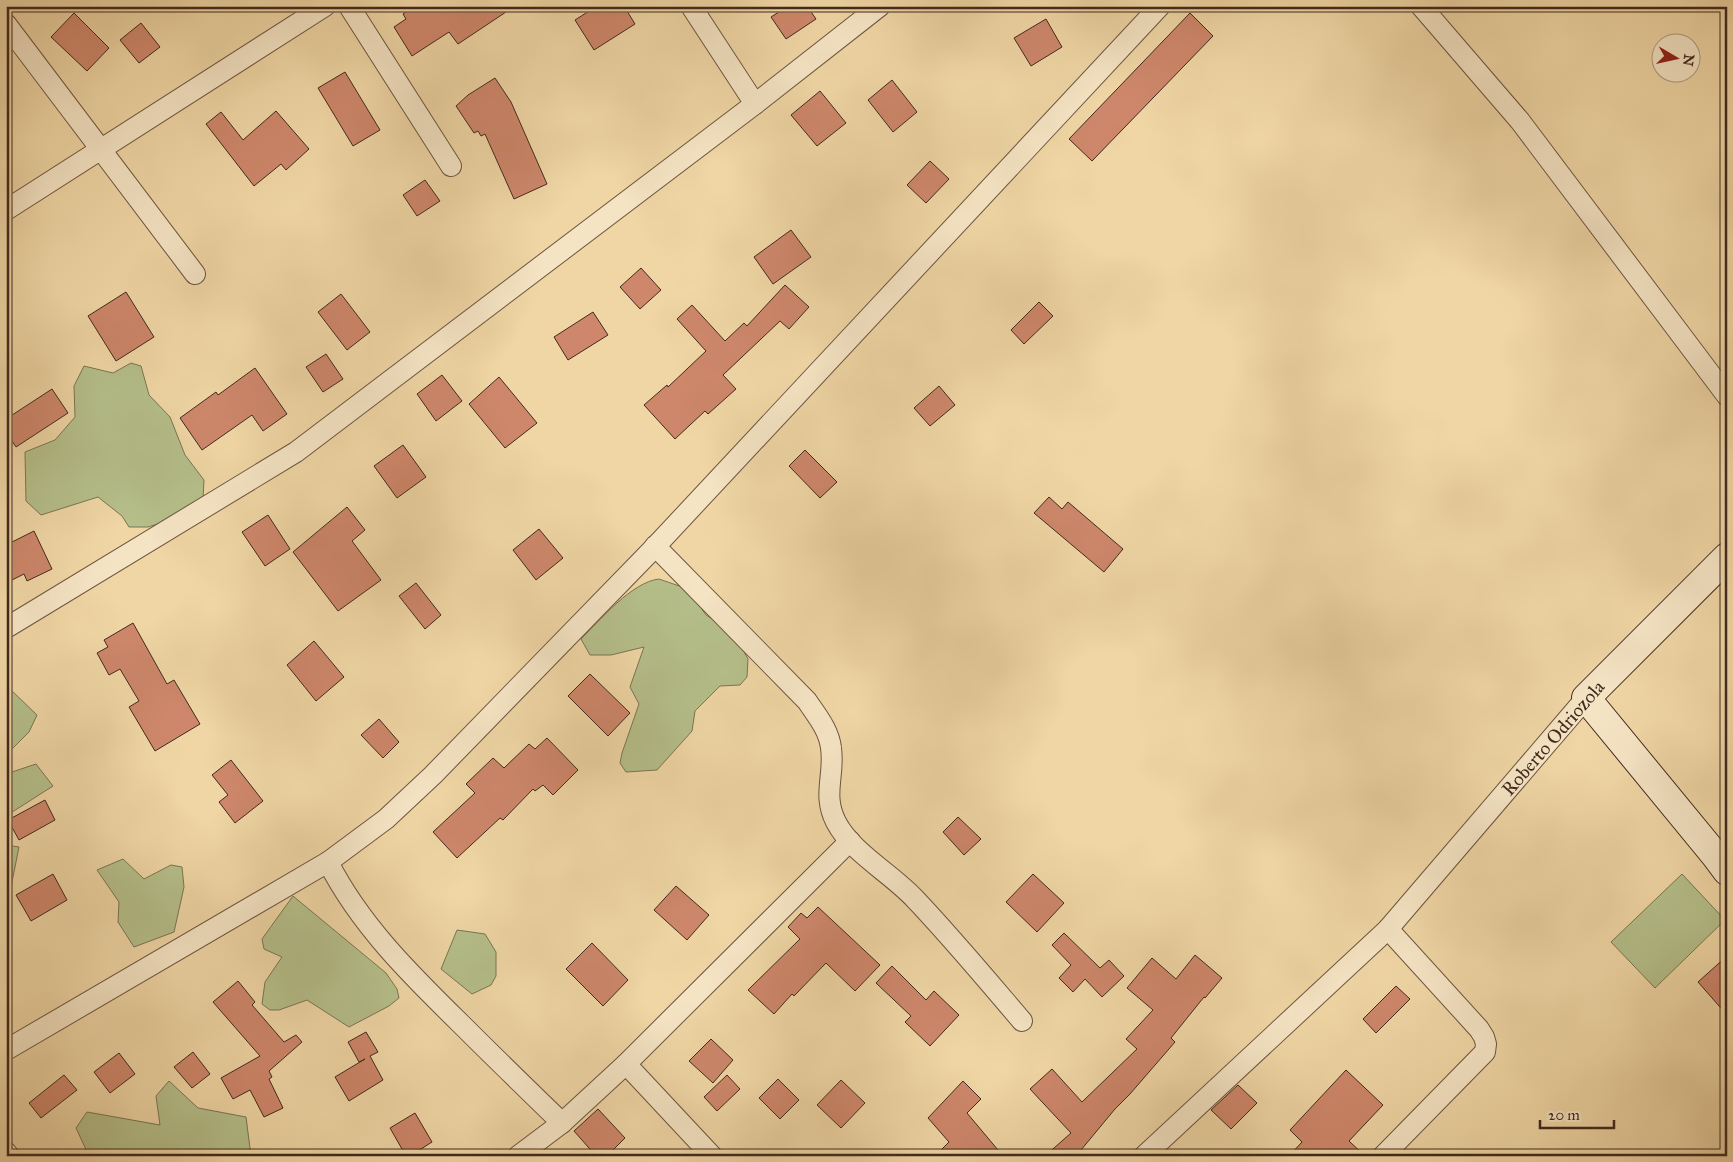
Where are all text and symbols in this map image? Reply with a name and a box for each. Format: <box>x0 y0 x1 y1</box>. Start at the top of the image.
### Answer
north arrow <box>1650 32 1700 82</box>
text: N <box>1679 53 1698 67</box>
street label: Roberto Odriozola <box>1497 675 1610 800</box>
scale bar <box>1540 1097 1614 1129</box>
text: 20 m <box>1548 1106 1580 1124</box>

